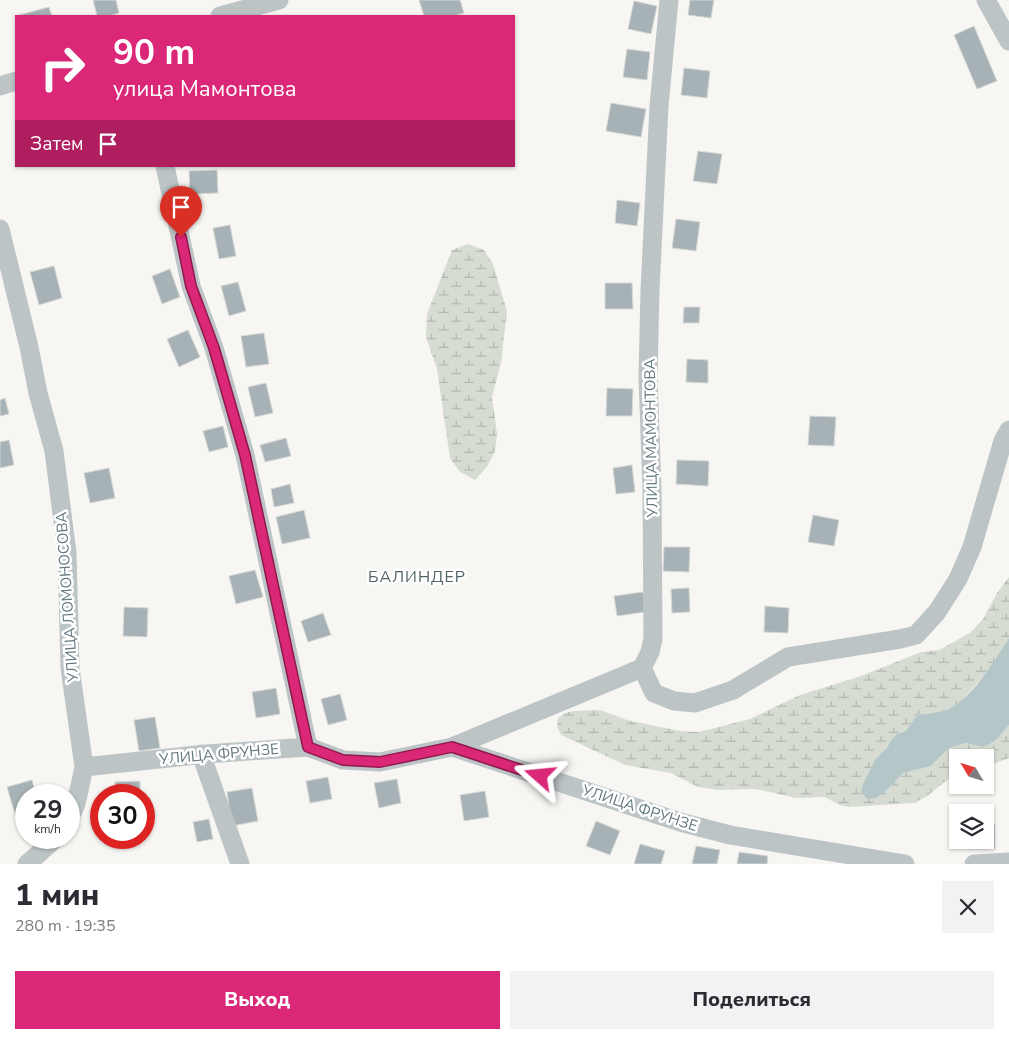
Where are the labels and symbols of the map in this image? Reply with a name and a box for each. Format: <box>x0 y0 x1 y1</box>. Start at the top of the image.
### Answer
pin <box>160 186 202 237</box>
street label: УЛИЦА МАМОНТОВА <box>640 358 662 519</box>
street label: УЛИЦА ЛОМОНОСОВА <box>51 511 83 684</box>
district label: БАЛИНДЕР <box>368 566 466 588</box>
street label: УЛИЦА ФРУНЗЕ <box>157 739 280 769</box>
position arrow <box>513 749 565 801</box>
north arrow <box>949 749 994 794</box>
street label: УЛИЦА ФРУНЗЕ <box>579 780 700 836</box>
speed limit sign: 30 <box>90 784 155 849</box>

